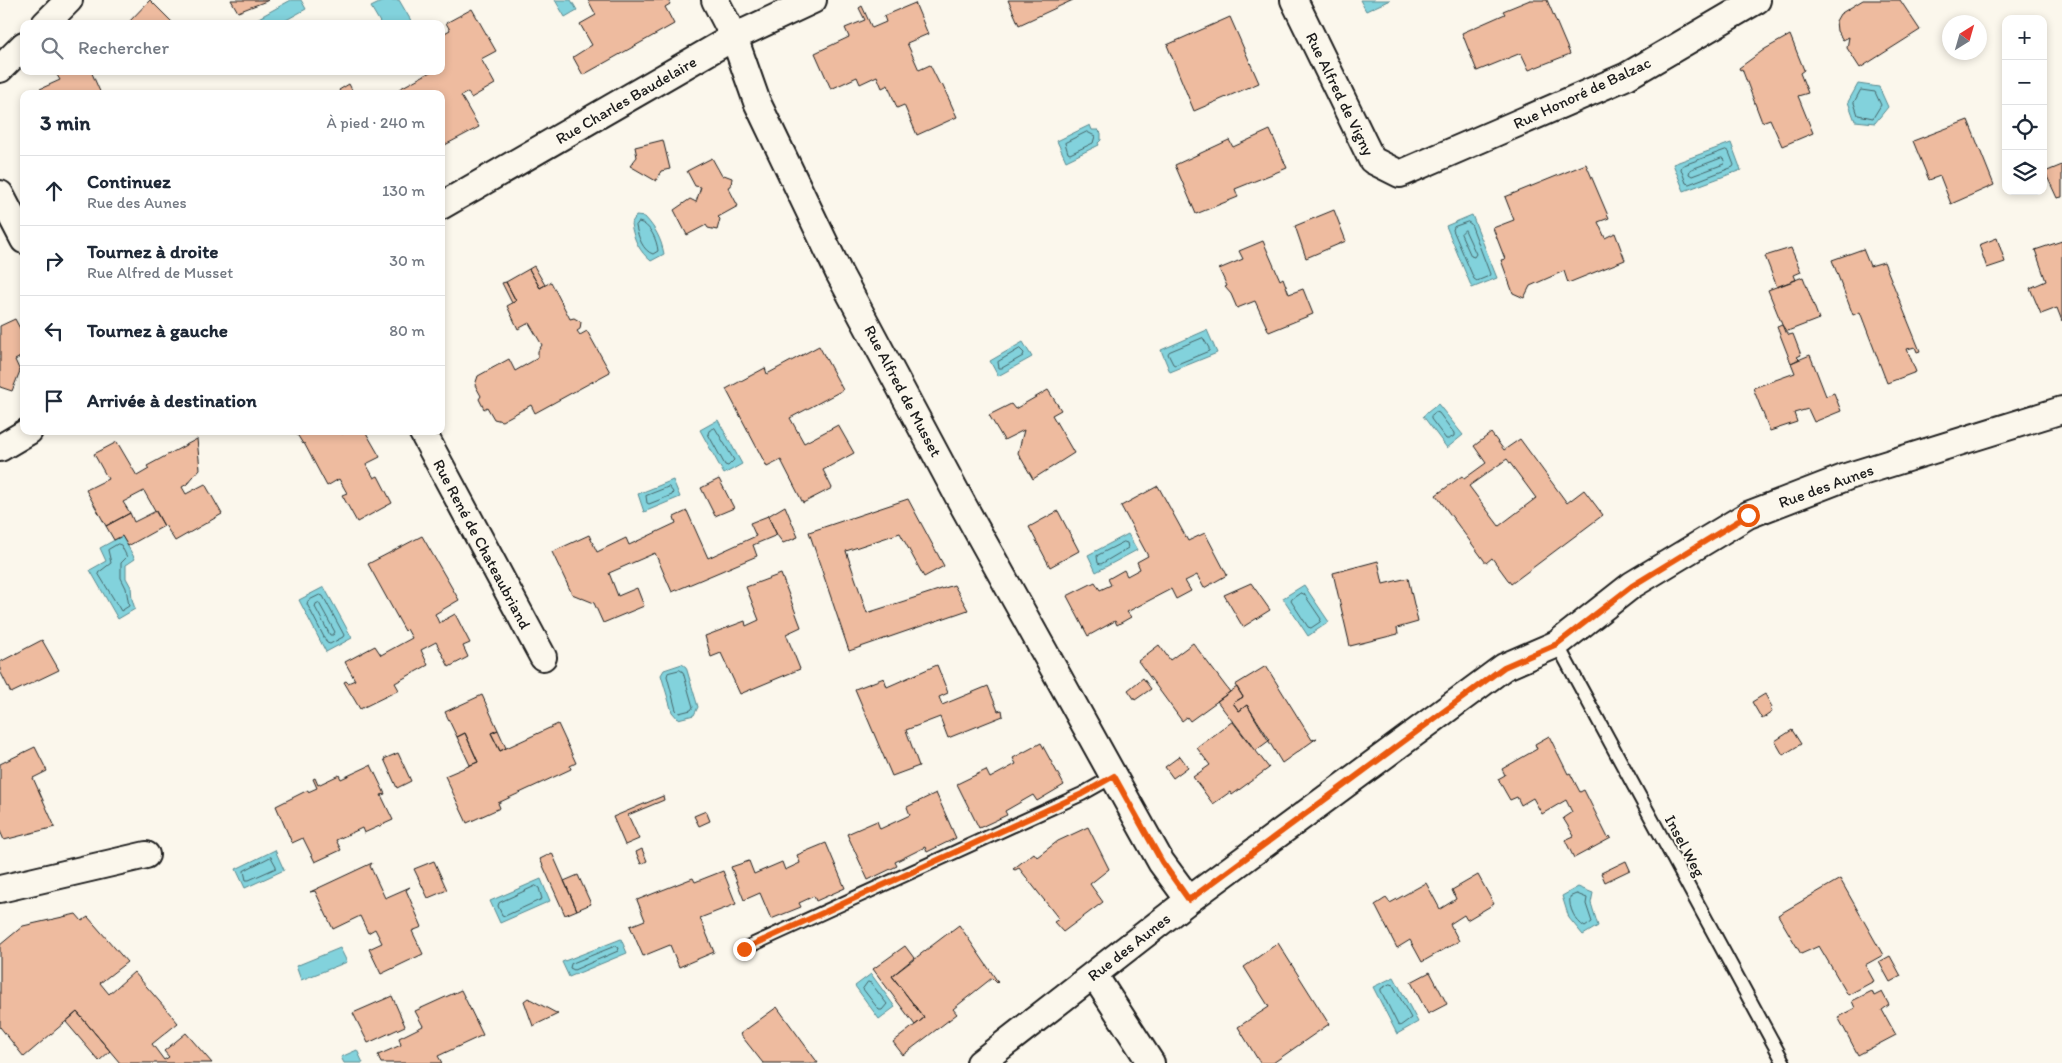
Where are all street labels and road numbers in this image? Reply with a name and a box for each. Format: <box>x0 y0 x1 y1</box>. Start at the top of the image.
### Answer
street label: Rue Alfred de Vigny <box>1302 29 1378 159</box>
street label: Rue Charles Baudelaire <box>552 52 700 148</box>
street label: Rue Honoré de Balzac <box>1510 53 1654 133</box>
street label: Rue Alfred de Musset <box>860 322 946 460</box>
street label: Rue René de Chateaubriand <box>429 456 535 633</box>
street label: Rue des Aunes <box>1776 460 1876 512</box>
street label: Insel Weg <box>1661 812 1710 881</box>
street label: Rue des Aunes <box>1084 909 1174 985</box>

